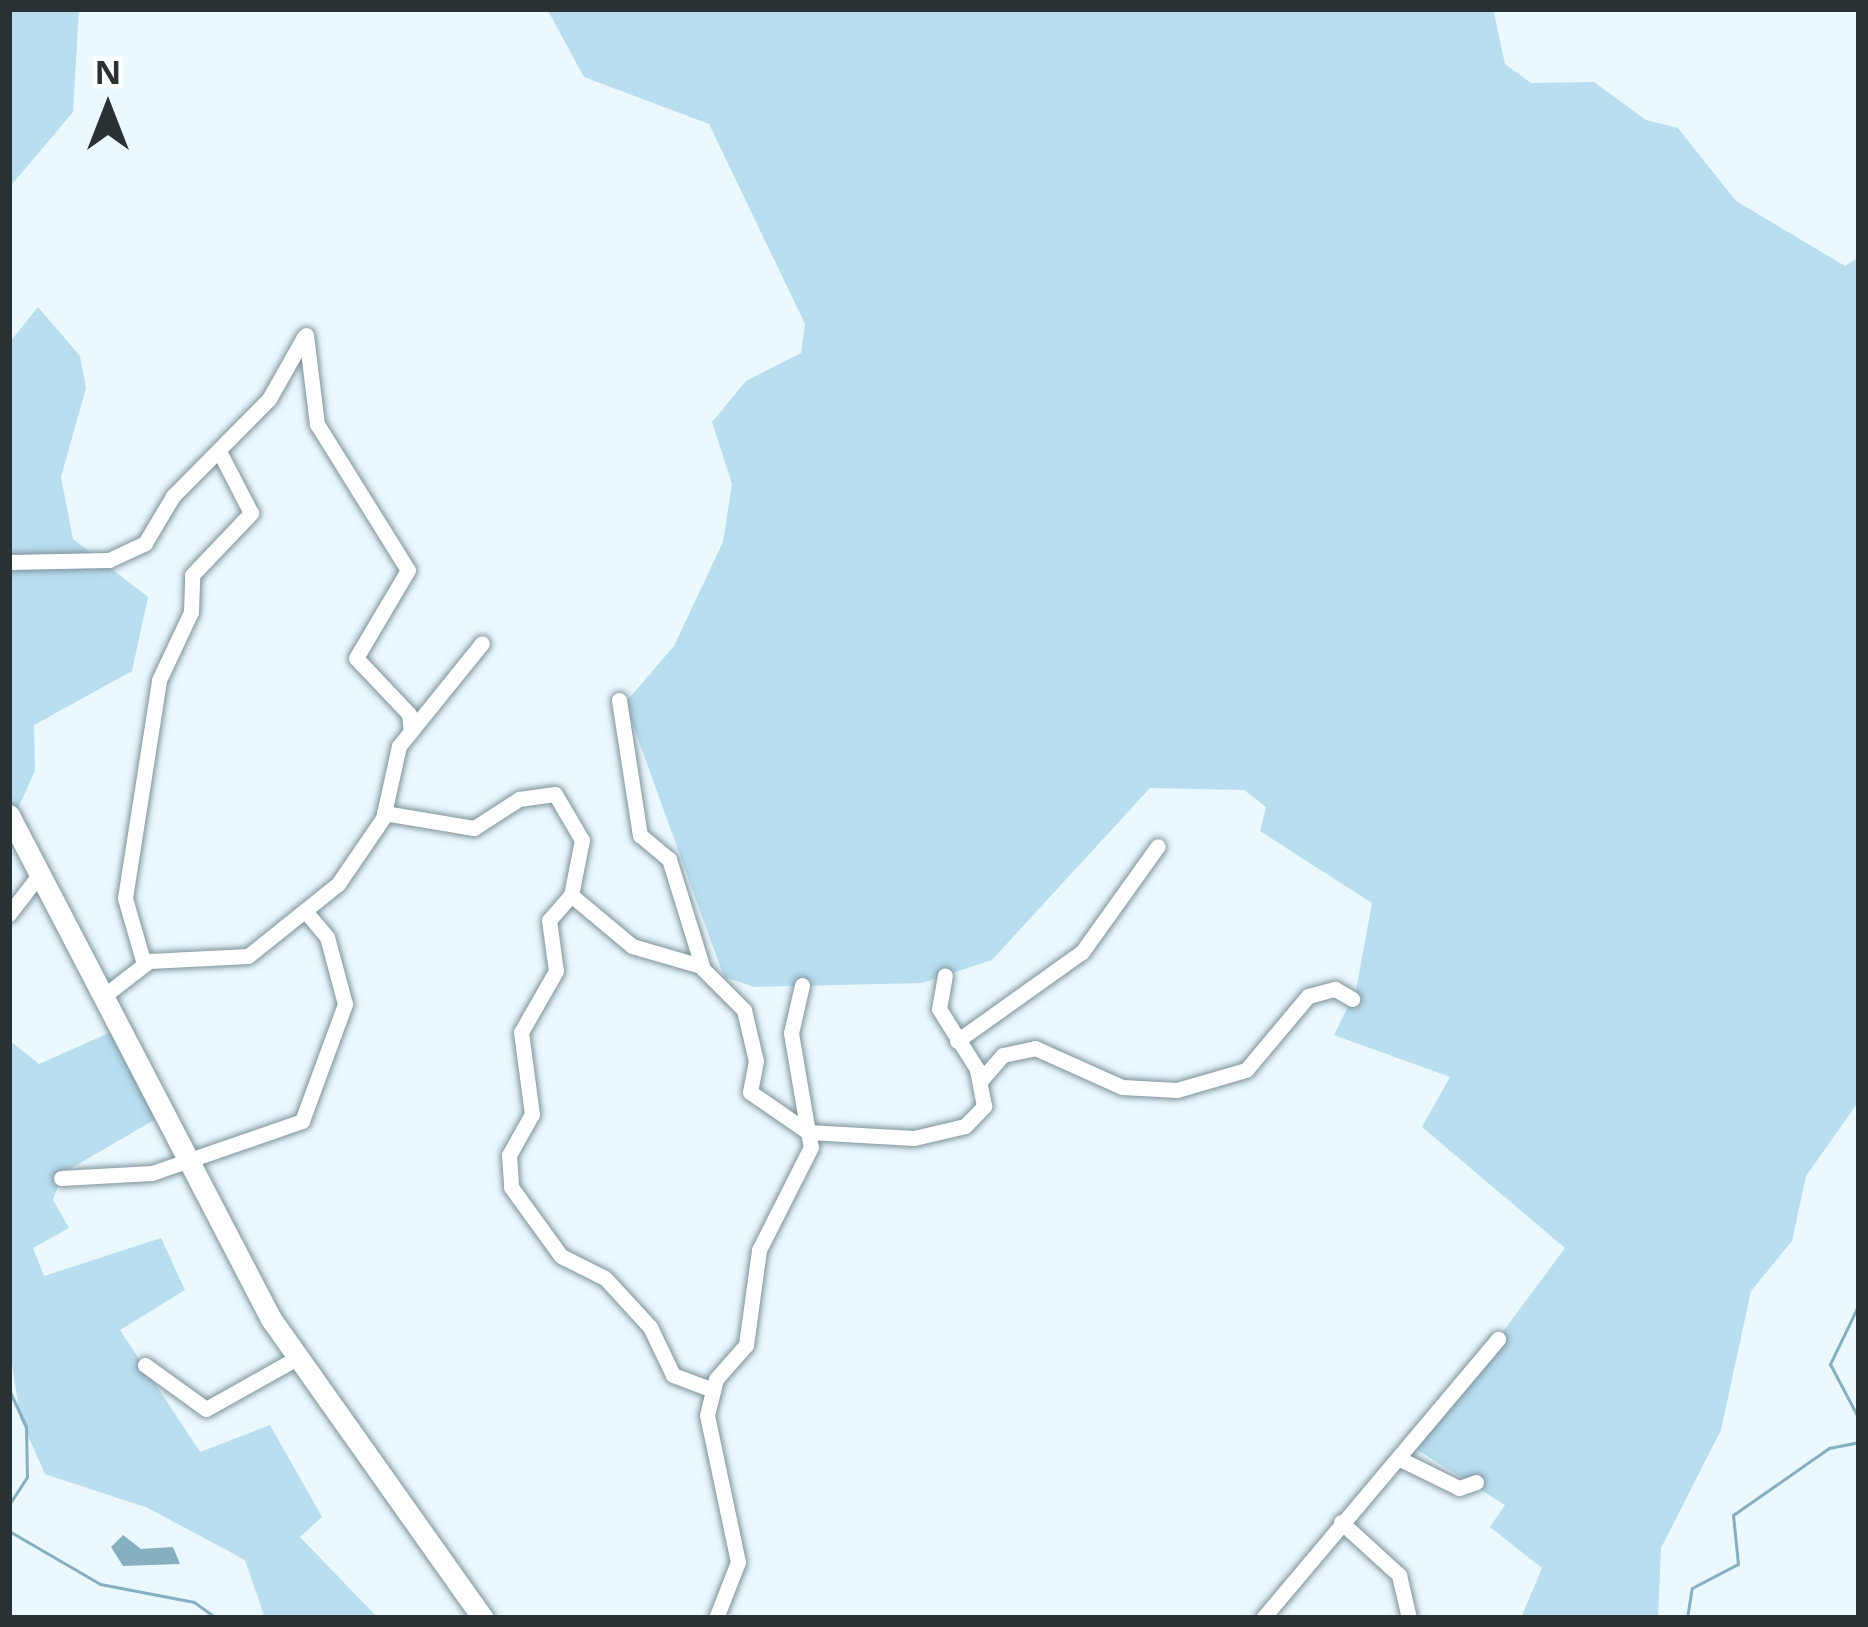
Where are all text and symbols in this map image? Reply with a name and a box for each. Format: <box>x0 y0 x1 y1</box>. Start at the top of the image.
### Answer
north arrow <box>48 48 168 168</box>
text: N <box>95 49 121 94</box>

